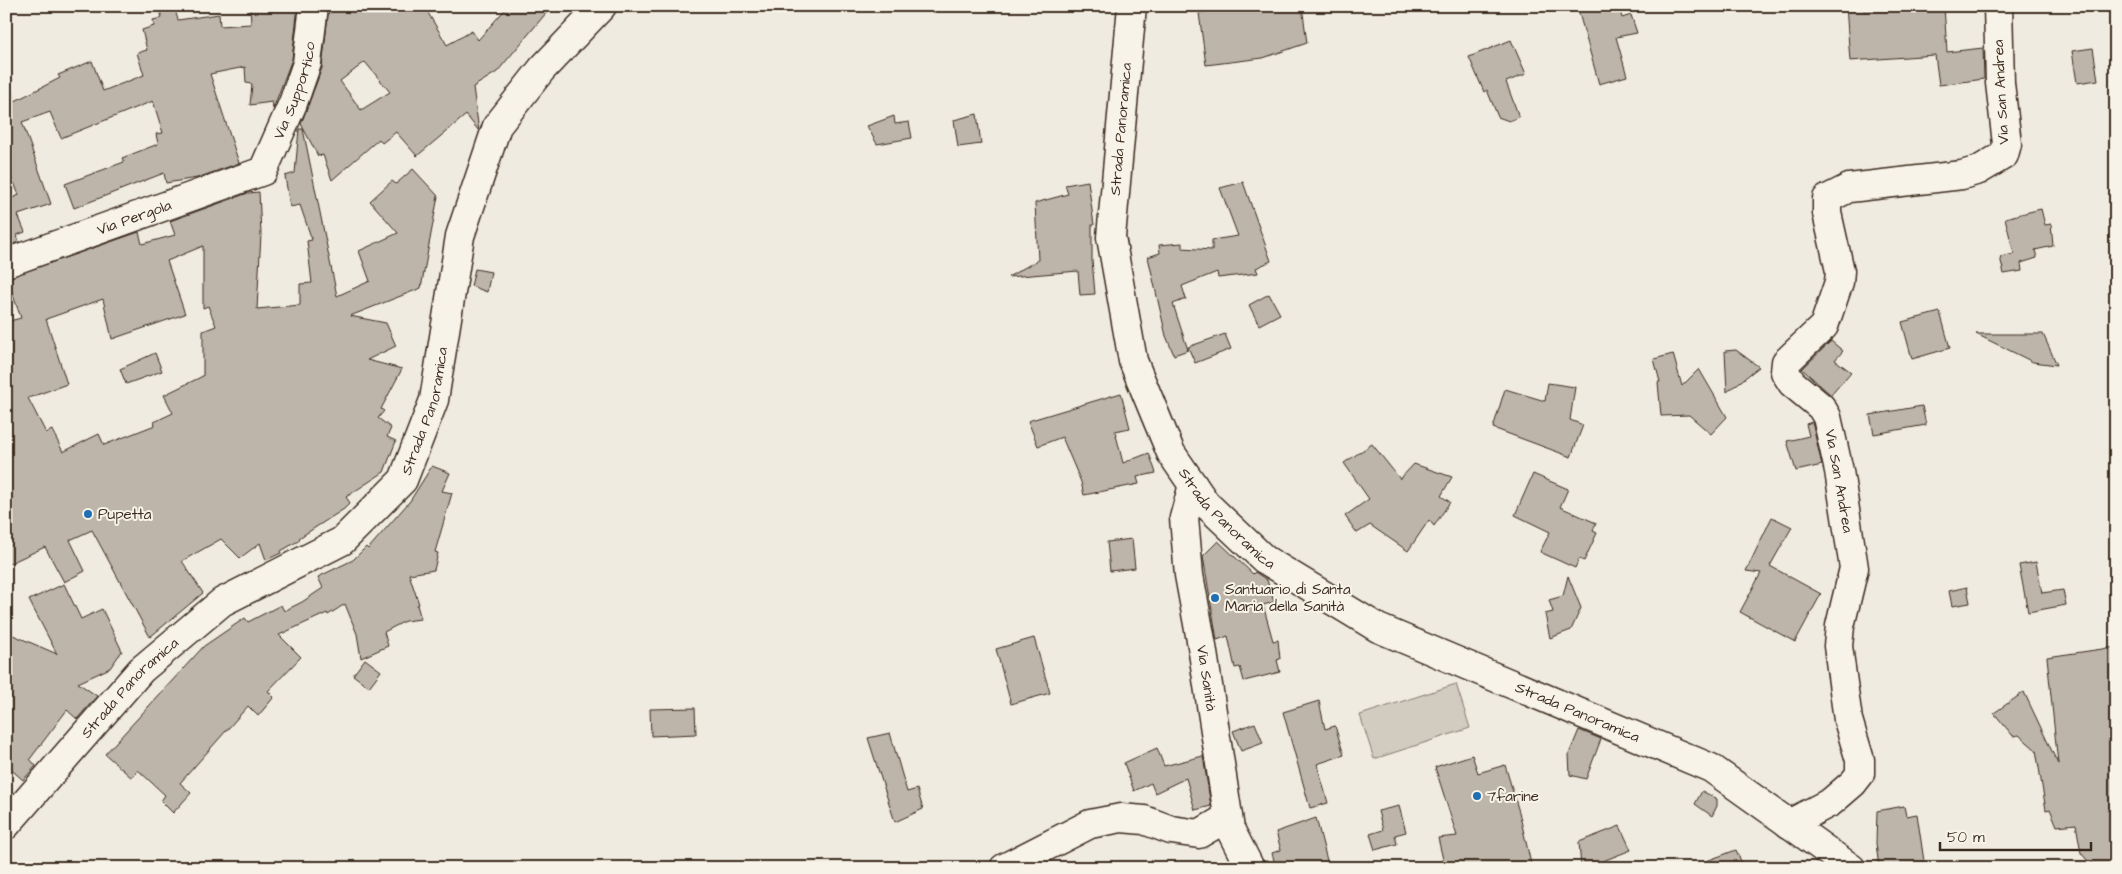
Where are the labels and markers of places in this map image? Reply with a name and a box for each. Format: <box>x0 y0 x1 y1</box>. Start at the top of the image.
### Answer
place label: Pupetta <box>98 504 152 525</box>
marker: Pupetta <box>82 508 94 520</box>
place label: Santuario di Santa Maria della Sanità <box>1225 579 1351 617</box>
marker: Santuario di Santa Maria della Sanità <box>1209 592 1221 604</box>
place label: 7farine <box>1487 786 1539 807</box>
marker: 7farine <box>1471 790 1483 802</box>

